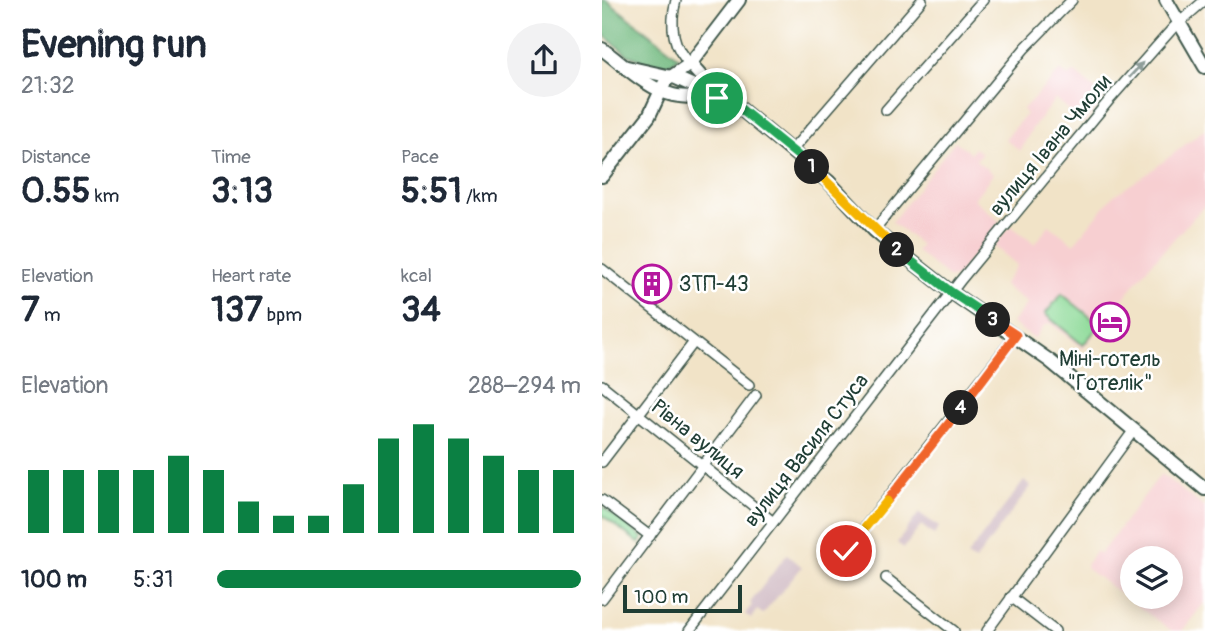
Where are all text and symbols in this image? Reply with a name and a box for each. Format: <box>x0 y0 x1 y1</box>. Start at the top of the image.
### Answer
text: Evening run <box>21 21 207 69</box>
button: share <box>507 23 581 97</box>
one-way arrow <box>1128 61 1144 79</box>
pin <box>687 68 747 128</box>
street label: вулиця Івана Чмоли <box>983 69 1117 221</box>
text: 21:32 <box>21 71 75 100</box>
icon: arrive <box>698 79 736 117</box>
text: Distance <box>21 145 90 169</box>
text: Time <box>211 145 251 169</box>
text: Pace <box>401 145 439 169</box>
pin: 1 <box>794 150 830 184</box>
text: 1 <box>808 154 815 178</box>
text: 0.55 <box>21 169 91 213</box>
text: 3:13 <box>211 169 273 213</box>
text: 5:51 <box>401 169 462 213</box>
text: km <box>91 184 119 208</box>
text: /km <box>462 184 498 208</box>
pin: 2 <box>880 232 914 268</box>
text: 2 <box>891 237 902 261</box>
building icon: ЗТП-43 <box>631 263 673 305</box>
text: Elevation <box>21 264 93 288</box>
text: Heart rate <box>211 264 291 288</box>
text: kcal <box>401 264 432 288</box>
place label: ЗТП-43 <box>679 271 749 298</box>
text: 7 <box>21 288 40 332</box>
text: 137 <box>211 288 263 332</box>
text: 34 <box>401 288 441 332</box>
hotel icon: Міні-готель "Готелік" <box>1089 301 1131 343</box>
pin: 3 <box>976 302 1010 338</box>
text: m <box>40 303 61 327</box>
text: bpm <box>263 303 302 327</box>
text: 3 <box>987 307 998 331</box>
place label: Міні-готель "Готелік" <box>1059 346 1161 397</box>
street label: вулиця Василя Стуса <box>738 368 875 532</box>
text: Elevation <box>21 371 109 400</box>
text: 288–294 m <box>468 371 581 400</box>
pin: 4 <box>944 390 978 426</box>
street label: Рівна вулиця <box>646 394 750 485</box>
text: 4 <box>955 395 966 419</box>
pin <box>816 521 876 581</box>
icon: check <box>827 532 865 570</box>
map controls <box>1120 546 1183 609</box>
button: layers <box>1120 546 1183 609</box>
text: 100 m <box>21 565 87 594</box>
text: 5:31 <box>133 565 173 594</box>
scale bar <box>623 582 742 614</box>
text: 100 m <box>634 585 688 609</box>

